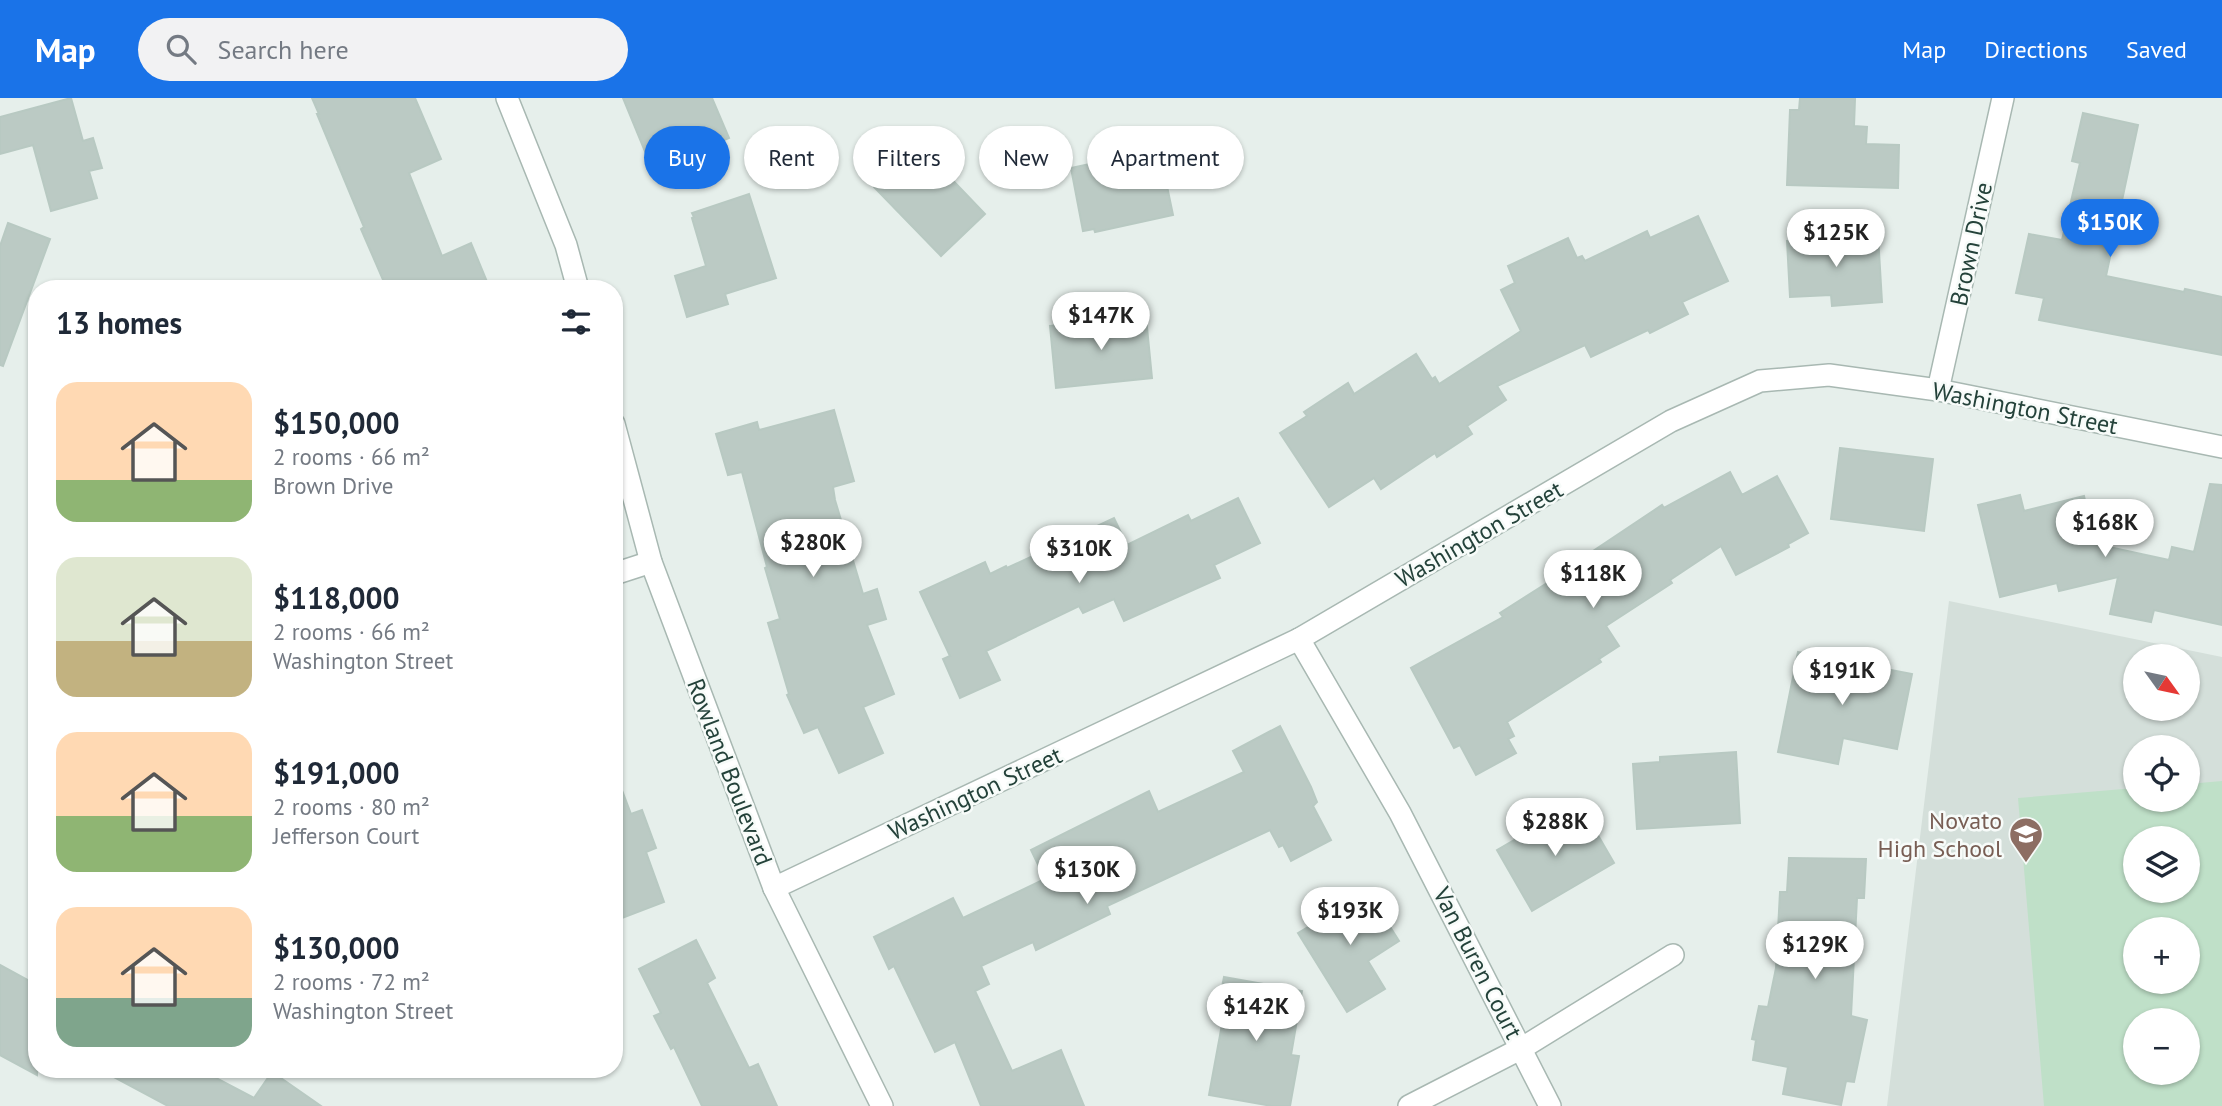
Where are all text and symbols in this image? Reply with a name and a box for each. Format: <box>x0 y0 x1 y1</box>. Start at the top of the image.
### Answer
search box <box>138 18 628 81</box>
text: Map <box>35 28 96 71</box>
icon: search <box>162 30 200 68</box>
text: Search here <box>218 33 349 66</box>
text: Map <box>1902 34 1946 65</box>
text: Directions <box>1984 34 2088 65</box>
text: Saved <box>2126 34 2187 65</box>
chip: Buy <box>644 126 730 189</box>
chip: Rent <box>744 126 839 189</box>
chip: Filters <box>853 126 965 189</box>
chip: New <box>979 126 1073 189</box>
chip: Apartment <box>1087 126 1244 189</box>
street label: Brown Drive <box>1943 179 1999 309</box>
pin: $150K <box>2061 200 2159 259</box>
text: $150K <box>2077 207 2143 236</box>
pin: $125K <box>1787 209 1885 269</box>
text: $125K <box>1803 217 1869 246</box>
pin: $147K <box>1052 292 1150 352</box>
text: $147K <box>1068 300 1134 329</box>
text: 13 homes <box>56 303 182 342</box>
icon: filters <box>557 303 595 341</box>
street label: Washington Street <box>1930 375 2120 441</box>
text: $150,000 <box>273 403 400 442</box>
icon: home <box>112 410 196 494</box>
text: 2 rooms · 66 m² <box>273 442 430 471</box>
text: Brown Drive <box>273 471 394 500</box>
street label: Washington Street <box>1390 474 1568 594</box>
pin: $168K <box>2056 500 2154 559</box>
text: $168K <box>2072 507 2138 536</box>
pin: $280K <box>764 519 862 579</box>
pin: $310K <box>1030 526 1128 585</box>
text: $280K <box>780 527 846 556</box>
text: $310K <box>1046 533 1112 562</box>
pin: $118K <box>1544 550 1642 610</box>
text: $118K <box>1560 558 1626 587</box>
text: $118,000 <box>273 578 400 617</box>
icon: home <box>112 585 196 669</box>
text: 2 rooms · 66 m² <box>273 617 430 646</box>
north arrow <box>2123 644 2200 721</box>
map controls <box>2123 644 2200 1085</box>
text: Washington Street <box>273 646 453 675</box>
pin: $191K <box>1793 648 1891 707</box>
text: $191K <box>1809 655 1875 684</box>
street label: Rowland Boulevard <box>680 674 780 870</box>
button: locate <box>2123 735 2200 812</box>
street label: Washington Street <box>883 739 1067 847</box>
text: $191,000 <box>273 753 400 792</box>
icon: home <box>112 760 196 844</box>
text: 2 rooms · 80 m² <box>273 792 430 821</box>
pin: $288K <box>1506 798 1604 858</box>
place label: Novato High School <box>1878 805 2002 864</box>
text: $288K <box>1522 806 1588 835</box>
school or university icon: Novato High School <box>2007 815 2045 864</box>
text: Jefferson Court <box>273 821 419 850</box>
button: layers <box>2123 826 2200 903</box>
pin: $130K <box>1038 846 1136 906</box>
text: $130K <box>1054 854 1120 883</box>
street label: Van Buren Court <box>1426 881 1530 1044</box>
pin: $193K <box>1301 888 1399 947</box>
text: $193K <box>1317 895 1383 924</box>
button: + <box>2123 917 2200 994</box>
pin: $129K <box>1766 922 1864 981</box>
text: $130,000 <box>273 928 400 967</box>
text: $129K <box>1782 929 1848 958</box>
icon: home <box>112 935 196 1019</box>
text: 2 rooms · 72 m² <box>273 967 430 996</box>
pin: $142K <box>1207 984 1305 1043</box>
text: $142K <box>1223 991 1289 1020</box>
text: Washington Street <box>273 996 453 1025</box>
button: − <box>2123 1008 2200 1085</box>

